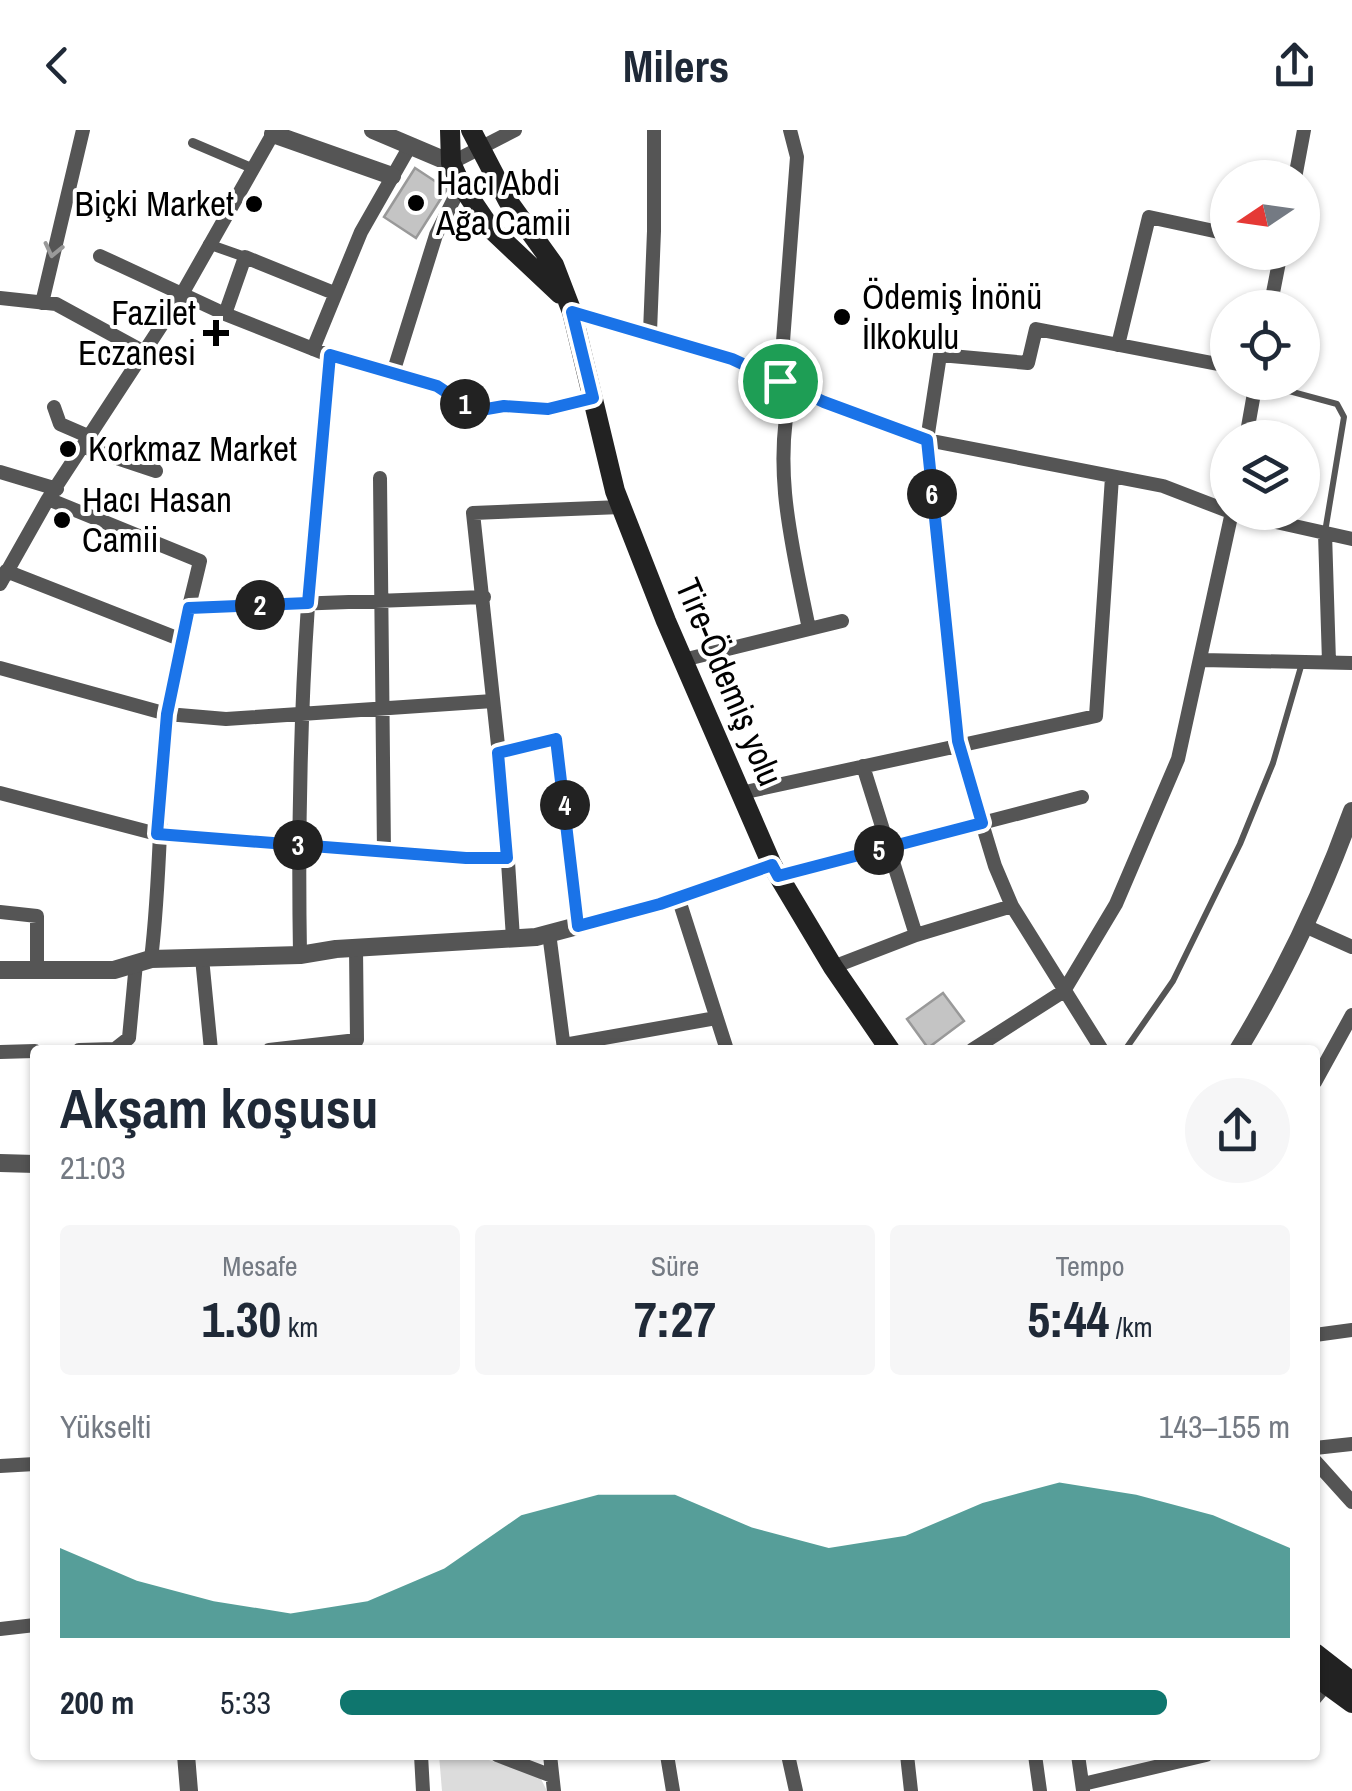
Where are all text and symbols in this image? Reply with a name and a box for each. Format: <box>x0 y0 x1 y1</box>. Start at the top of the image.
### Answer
text: Milers <box>623 35 729 96</box>
icon: back <box>30 38 85 93</box>
icon: share <box>1267 38 1322 93</box>
place label: Hacı Abdi Ağa Camii <box>435 159 572 246</box>
north arrow <box>1210 160 1320 270</box>
map controls <box>1210 160 1320 530</box>
place label: Biçki Market <box>75 180 234 227</box>
marker: Hacı Abdi Ağa Camii <box>405 192 427 214</box>
marker: Biçki Market <box>243 193 265 215</box>
one-way arrow <box>44 241 65 258</box>
place label: Ödemiş İnönü İlkokulu <box>862 273 1042 360</box>
place label: Fazilet Eczanesi <box>78 289 196 376</box>
button: locate <box>1210 290 1320 400</box>
marker: Ödemiş İnönü İlkokulu <box>831 306 853 328</box>
marker: Fazilet Eczanesi <box>205 322 227 344</box>
pin <box>738 339 823 424</box>
icon: arrive <box>753 354 808 409</box>
pin: 1 <box>440 379 490 429</box>
text: 1 <box>459 385 471 423</box>
button: layers <box>1210 420 1320 530</box>
place label: Korkmaz Market <box>88 425 297 472</box>
marker: Korkmaz Market <box>57 438 79 460</box>
pin: 6 <box>907 469 957 519</box>
text: 6 <box>926 475 938 513</box>
place label: Hacı Hasan Camii <box>82 476 232 563</box>
marker: Hacı Hasan Camii <box>51 509 73 531</box>
street label: Tire-Ödemiş yolu <box>665 571 794 793</box>
pin: 2 <box>235 580 285 630</box>
text: 2 <box>254 586 266 624</box>
pin: 4 <box>540 780 590 830</box>
text: 4 <box>559 786 571 824</box>
pin: 3 <box>273 820 323 870</box>
pin: 5 <box>854 825 904 875</box>
text: 3 <box>292 826 304 864</box>
text: 5 <box>873 831 885 869</box>
text: Akşam koşusu <box>60 1071 378 1145</box>
button: share <box>1185 1078 1290 1183</box>
text: 21:03 <box>60 1146 126 1189</box>
text: Mesafe <box>222 1247 298 1285</box>
text: Süre <box>651 1247 699 1285</box>
text: Tempo <box>1056 1247 1124 1285</box>
text: 1.30 <box>202 1285 281 1353</box>
text: 7:27 <box>634 1285 716 1353</box>
text: 5:44 <box>1027 1285 1109 1353</box>
text: km <box>281 1308 318 1346</box>
text: /km <box>1109 1308 1153 1346</box>
text: Yükselti <box>60 1405 152 1448</box>
text: 143–155 m <box>1159 1405 1290 1448</box>
text: 200 m <box>60 1681 134 1724</box>
text: 5:33 <box>220 1681 271 1724</box>

